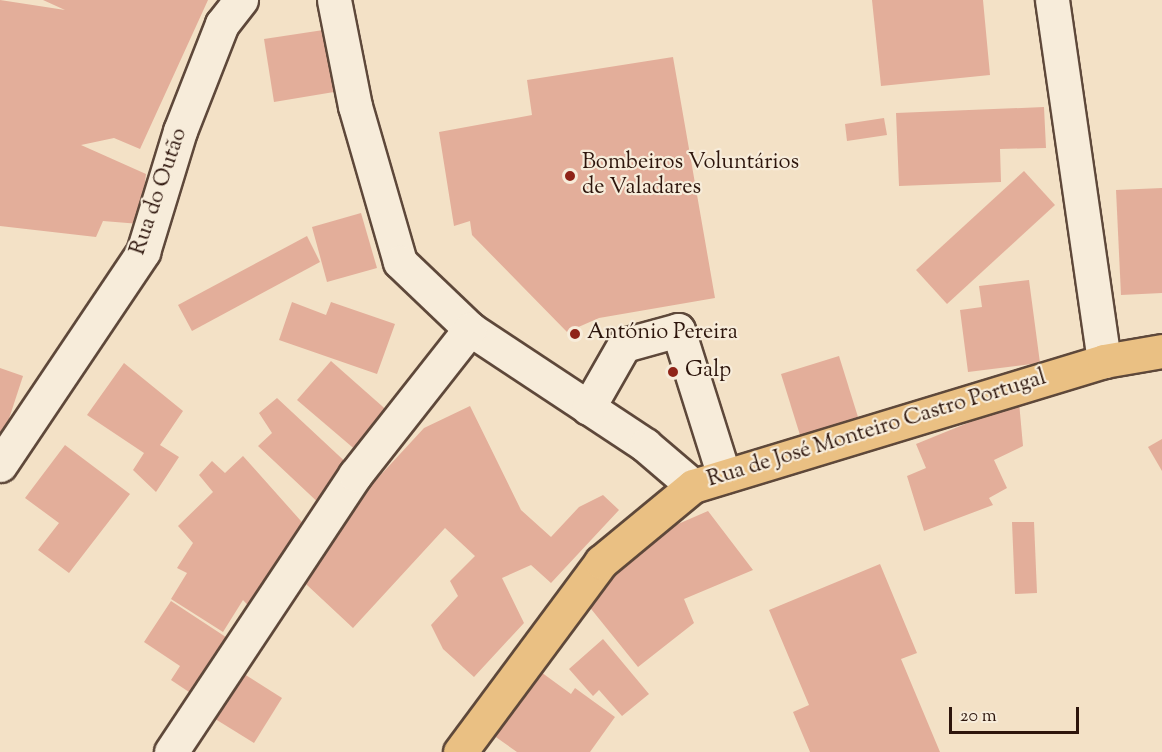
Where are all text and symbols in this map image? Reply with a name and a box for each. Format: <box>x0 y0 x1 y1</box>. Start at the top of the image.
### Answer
street label: Rua do Outão <box>126 125 194 259</box>
place label: Bombeiros Voluntários de Valadares <box>582 150 799 202</box>
marker: Bombeiros Voluntários de Valadares <box>563 169 577 183</box>
place label: António Pereira <box>587 321 738 347</box>
marker: António Pereira <box>568 327 582 341</box>
place label: Galp <box>685 359 731 385</box>
marker: Galp <box>666 365 680 379</box>
street label: Rua de José Monteiro Castro Portugal <box>704 366 1050 494</box>
scale bar <box>952 695 1082 733</box>
text: 20 m <box>960 704 997 730</box>

